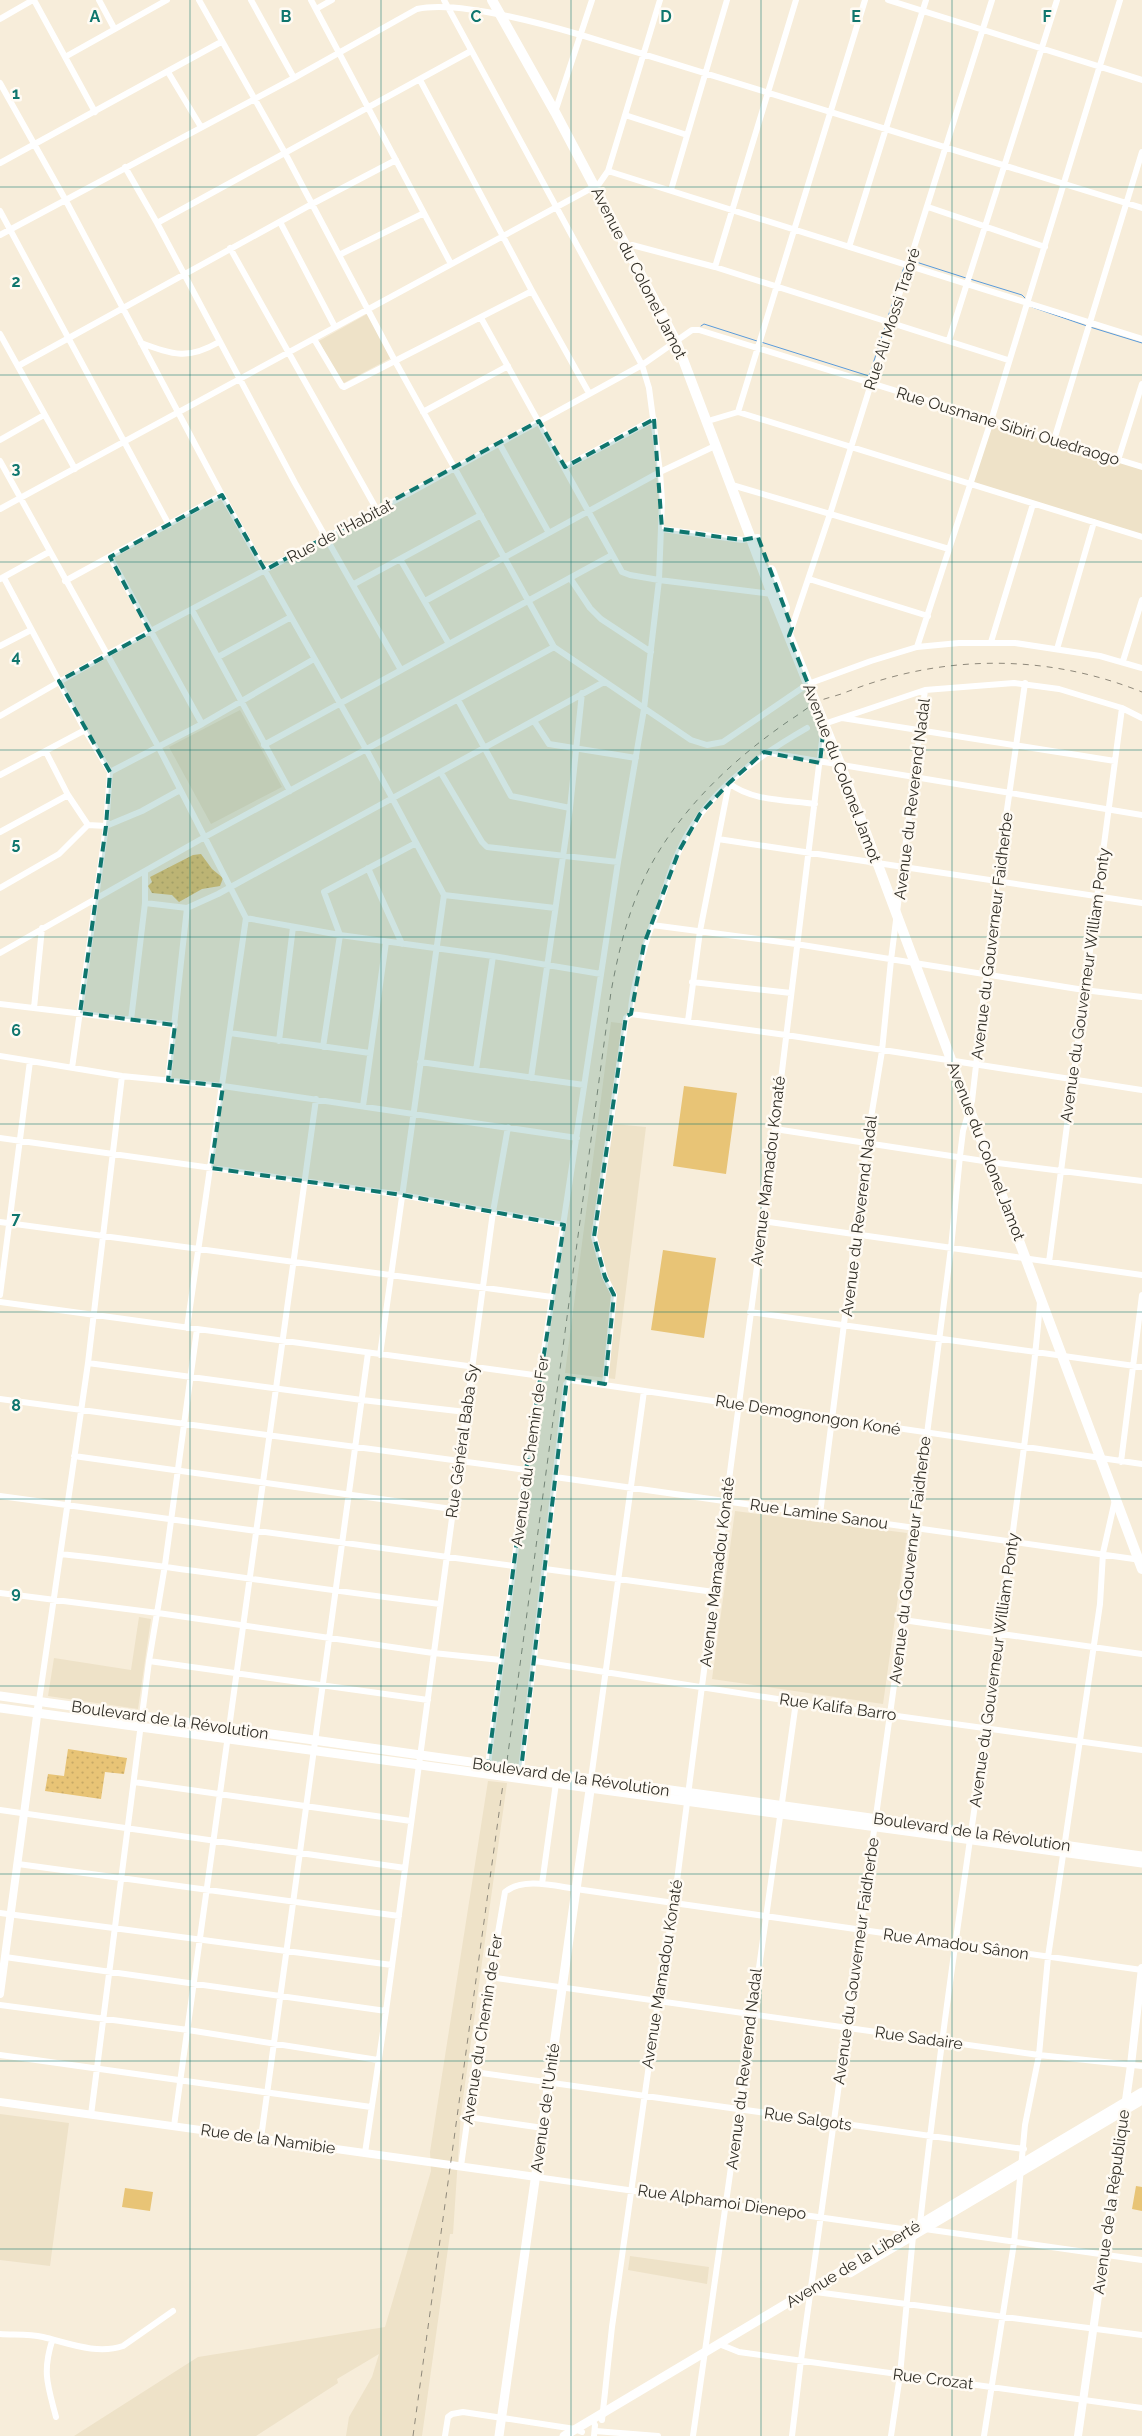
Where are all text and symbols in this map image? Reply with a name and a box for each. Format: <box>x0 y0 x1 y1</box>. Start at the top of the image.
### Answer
text: A <box>90 7 101 26</box>
text: B <box>281 7 292 26</box>
text: C <box>471 7 482 26</box>
text: D <box>660 7 672 26</box>
text: E <box>851 7 861 26</box>
text: F <box>1042 7 1052 26</box>
text: 1 <box>12 84 20 103</box>
street label: Avenue du Colonel Jamot <box>587 184 691 363</box>
street label: Rue Ali Mossi Traoré <box>860 245 924 393</box>
text: 2 <box>11 272 21 291</box>
street label: Rue Ousmane Sibiri Ouedraogo <box>894 383 1122 469</box>
text: 3 <box>12 459 21 478</box>
street label: Rue de l'Habitat <box>284 495 397 567</box>
text: 4 <box>11 647 21 666</box>
street label: Avenue du Colonel Jamot <box>799 681 885 866</box>
street label: Avenue du Reverend Nadal <box>890 697 934 901</box>
street label: Avenue du Gouverneur Faidherbe <box>967 811 1017 1061</box>
text: 5 <box>12 834 21 853</box>
street label: Avenue du Gouverneur William Ponty <box>1056 846 1114 1123</box>
text: 6 <box>11 1021 21 1040</box>
street label: Avenue du Colonel Jamot <box>943 1059 1029 1244</box>
street label: Avenue Mamadou Konaté <box>747 1075 789 1267</box>
street label: Avenue du Reverend Nadal <box>837 1114 881 1318</box>
text: 7 <box>12 1209 21 1228</box>
street label: Avenue du Chemin de Fer <box>507 1354 553 1548</box>
street label: Rue Général Baba Sy <box>442 1362 482 1519</box>
street label: Rue Demognongon Koné <box>714 1391 902 1439</box>
text: 8 <box>11 1396 21 1415</box>
street label: Avenue du Gouverneur Faidherbe <box>885 1435 935 1685</box>
street label: Avenue Mamadou Konaté <box>696 1476 738 1668</box>
street label: Rue Lamine Sanou <box>749 1495 889 1533</box>
street label: Avenue du Gouverneur William Ponty <box>965 1531 1023 1808</box>
text: 9 <box>11 1583 21 1602</box>
street label: Rue Kalifa Barro <box>778 1689 898 1725</box>
street label: Boulevard de la Révolution <box>70 1697 270 1743</box>
street label: Boulevard de la Révolution <box>471 1754 671 1800</box>
street label: Boulevard de la Révolution <box>872 1809 1072 1855</box>
street label: Avenue du Gouverneur Faidherbe <box>829 1836 883 2086</box>
street label: Avenue Mamadou Konaté <box>638 1878 686 2070</box>
street label: Rue Amadou Sânon <box>882 1924 1030 1964</box>
street label: Avenue du Chemin de Fer <box>458 1932 506 2126</box>
street label: Avenue du Reverend Nadal <box>722 1967 766 2171</box>
street label: Rue Sadaire <box>874 2022 964 2054</box>
street label: Avenue de l'Unité <box>527 2042 563 2174</box>
street label: Rue Salgots <box>763 2103 853 2135</box>
street label: Avenue de la République <box>1089 2108 1133 2296</box>
street label: Rue de la Namibie <box>199 2120 337 2158</box>
street label: Rue Alphamoi Dienepo <box>636 2181 808 2223</box>
street label: Avenue de la Liberté <box>782 2216 924 2312</box>
street label: Rue Crozat <box>892 2365 975 2393</box>

